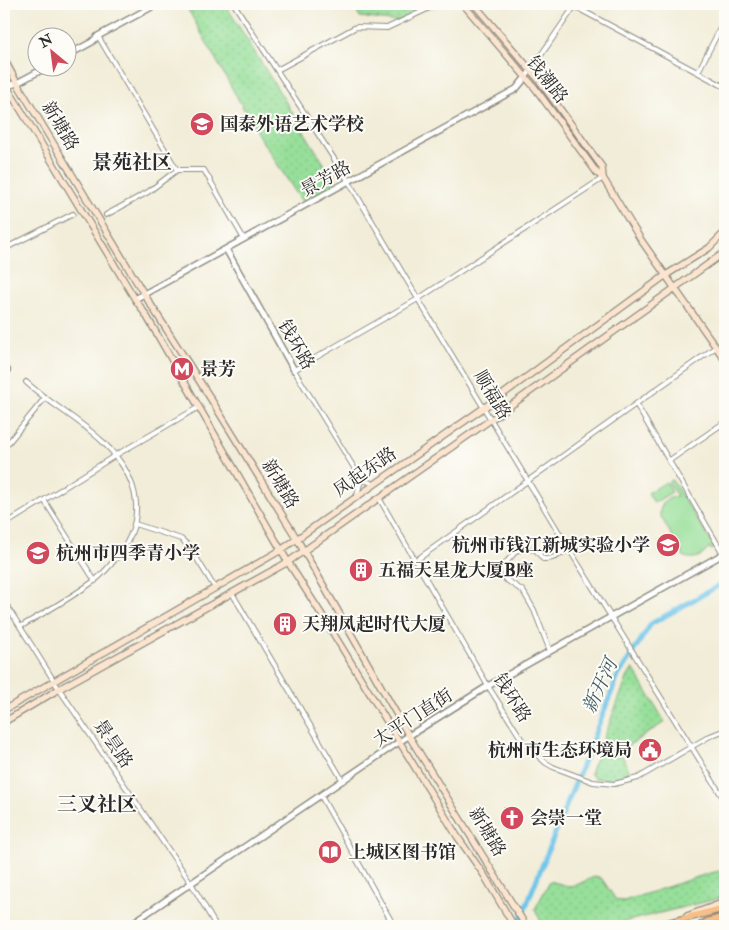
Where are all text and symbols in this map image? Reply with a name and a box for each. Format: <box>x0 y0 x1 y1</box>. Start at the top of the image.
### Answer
north arrow <box>28 28 78 78</box>
text: N <box>35 30 56 52</box>
street label: 钱潮路 <box>521 52 573 108</box>
street label: 新塘路 <box>36 97 84 155</box>
school or university icon: 国泰外语艺术学校 <box>189 111 215 137</box>
place label: 国泰外语艺术学校 <box>220 113 364 136</box>
district label: 景苑社区 <box>92 150 172 175</box>
street label: 景芳路 <box>297 156 355 202</box>
street label: 钱环路 <box>273 316 319 374</box>
metro station icon: 景芳 <box>169 356 195 382</box>
place label: 景芳 <box>200 358 236 381</box>
street label: 顺福路 <box>468 366 516 424</box>
street label: 凤起东路 <box>329 442 401 502</box>
street label: 新塘路 <box>256 455 304 513</box>
school or university icon: 杭州市钱江新城实验小学 <box>655 532 681 558</box>
place label: 杭州市钱江新城实验小学 <box>452 534 650 557</box>
school or university icon: 杭州市四季青小学 <box>25 540 51 566</box>
place label: 杭州市四季青小学 <box>56 542 200 565</box>
building icon: 五福天星龙大厦B座 <box>348 557 374 583</box>
place label: 五福天星龙大厦B座 <box>378 559 534 582</box>
building icon: 天翔凤起时代大厦 <box>272 611 298 637</box>
place label: 天翔凤起时代大厦 <box>302 613 446 636</box>
water label: 新开河 <box>577 652 624 717</box>
street label: 钱环路 <box>488 669 536 727</box>
street label: 太平门直街 <box>369 684 457 752</box>
street label: 景昙路 <box>88 715 138 773</box>
public building icon: 杭州市生态环境局 <box>637 737 663 763</box>
place label: 杭州市生态环境局 <box>488 739 632 762</box>
district label: 三叉社区 <box>57 792 137 817</box>
street label: 新塘路 <box>463 803 511 861</box>
church icon: 会崇一堂 <box>499 805 525 831</box>
place label: 会崇一堂 <box>530 807 602 830</box>
library icon: 上城区图书馆 <box>317 839 343 865</box>
place label: 上城区图书馆 <box>348 841 456 864</box>

